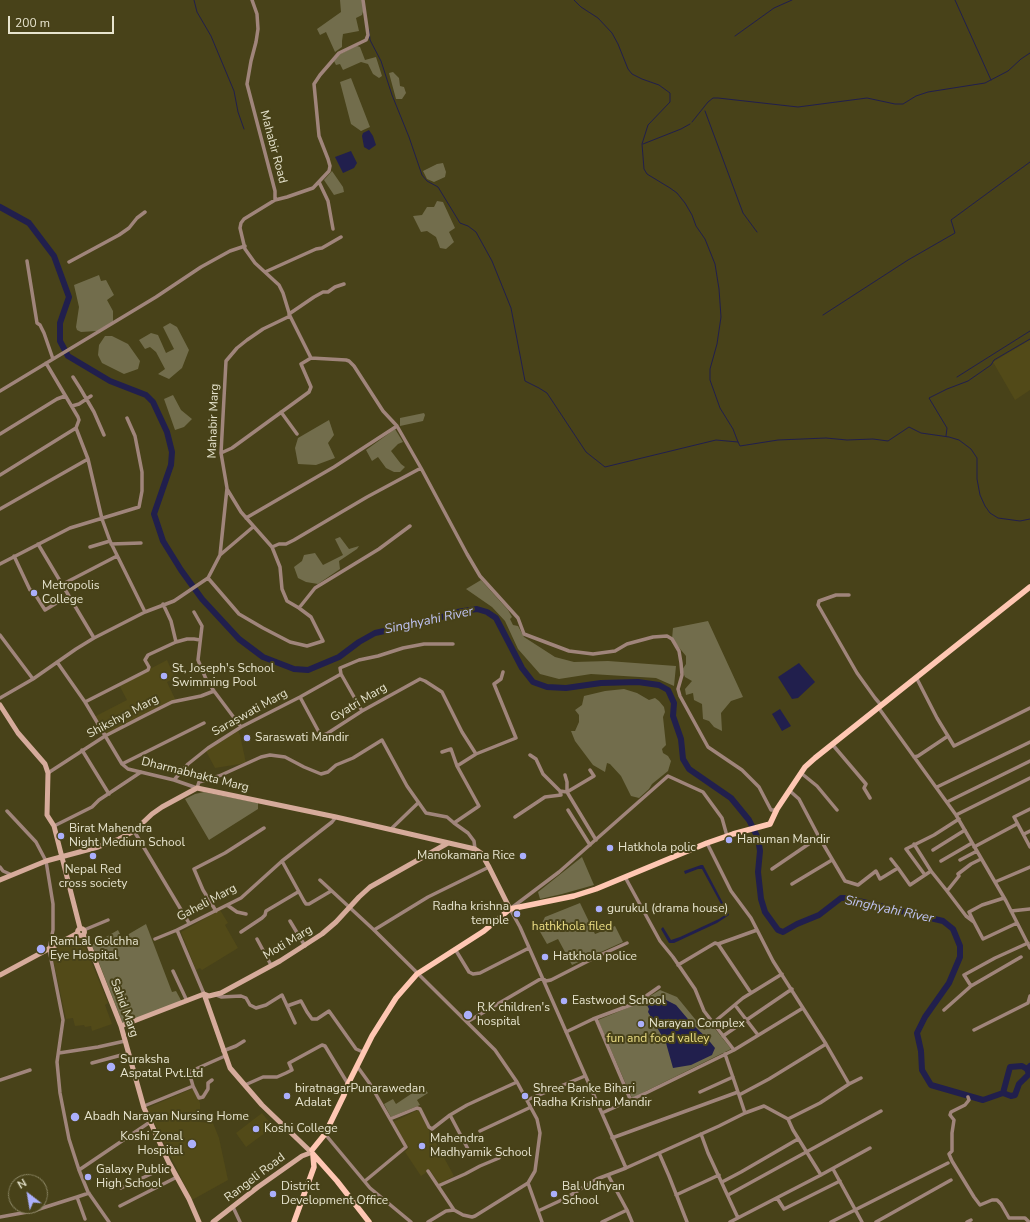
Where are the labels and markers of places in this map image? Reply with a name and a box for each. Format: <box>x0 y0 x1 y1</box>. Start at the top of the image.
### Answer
place label: Metropolis College <box>42 579 100 607</box>
marker: Metropolis College <box>29 588 39 598</box>
place label: St, Joseph's School Swimming Pool <box>172 662 274 690</box>
marker: St, Joseph's School Swimming Pool <box>159 671 169 681</box>
place label: Saraswati Mandir <box>255 731 349 745</box>
marker: Saraswati Mandir <box>242 733 252 743</box>
place label: Birat Mahendra Night Medium School <box>69 822 185 850</box>
marker: Birat Mahendra Night Medium School <box>56 831 66 841</box>
place label: Hanuman Mandir <box>737 833 830 847</box>
marker: Hanuman Mandir <box>724 835 734 845</box>
place label: Hatkhola polic <box>618 841 696 855</box>
marker: Hatkhola polic <box>605 843 615 853</box>
place label: Manokamana Rice <box>417 849 515 863</box>
marker: Nepal Red cross society <box>88 851 98 861</box>
marker: Manokamana Rice <box>518 851 528 861</box>
place label: Nepal Red cross society <box>59 863 127 891</box>
place label: Radha krishna temple <box>433 900 509 928</box>
place label: gurukul (drama house) <box>607 902 728 916</box>
marker: gurukul (drama house) <box>594 904 604 914</box>
marker: Radha krishna temple <box>512 909 522 919</box>
place label: RamLal Golchha Eye Hospital <box>50 935 139 963</box>
marker: RamLal Golchha Eye Hospital <box>35 943 47 955</box>
place label: Hatkhola police <box>553 950 637 964</box>
marker: Hatkhola police <box>540 952 550 962</box>
place label: Eastwood School <box>572 994 665 1008</box>
marker: Eastwood School <box>559 996 569 1006</box>
place label: R.K children's hospital <box>477 1001 550 1029</box>
marker: R.K children's hospital <box>462 1009 474 1021</box>
place label: Narayan Complex <box>649 1017 745 1031</box>
marker: Narayan Complex <box>636 1019 646 1029</box>
place label: Suraksha Aspatal Pvt.Ltd <box>120 1053 203 1081</box>
marker: Suraksha Aspatal Pvt.Ltd <box>105 1061 117 1073</box>
place label: biratnagarPunarawedan Adalat <box>295 1082 425 1110</box>
place label: Shree Banke Bihari Radha Krishna Mandir <box>533 1082 652 1110</box>
marker: biratnagarPunarawedan Adalat <box>282 1091 292 1101</box>
marker: Shree Banke Bihari Radha Krishna Mandir <box>520 1091 530 1101</box>
place label: Abadh Narayan Nursing Home <box>84 1110 249 1124</box>
marker: Abadh Narayan Nursing Home <box>69 1111 81 1123</box>
place label: Koshi College <box>264 1122 338 1136</box>
marker: Koshi College <box>251 1124 261 1134</box>
place label: Koshi Zonal Hospital <box>120 1130 183 1158</box>
place label: Mahendra Madhyamik School <box>430 1132 532 1160</box>
marker: Koshi Zonal Hospital <box>186 1138 198 1150</box>
marker: Mahendra Madhyamik School <box>417 1141 427 1151</box>
place label: Galaxy Public High School <box>96 1163 170 1191</box>
marker: Galaxy Public High School <box>83 1172 93 1182</box>
place label: District Development Office <box>281 1180 388 1208</box>
place label: Bal Udhyan School <box>562 1180 625 1208</box>
marker: District Development Office <box>268 1189 278 1199</box>
marker: Bal Udhyan School <box>549 1189 559 1199</box>

